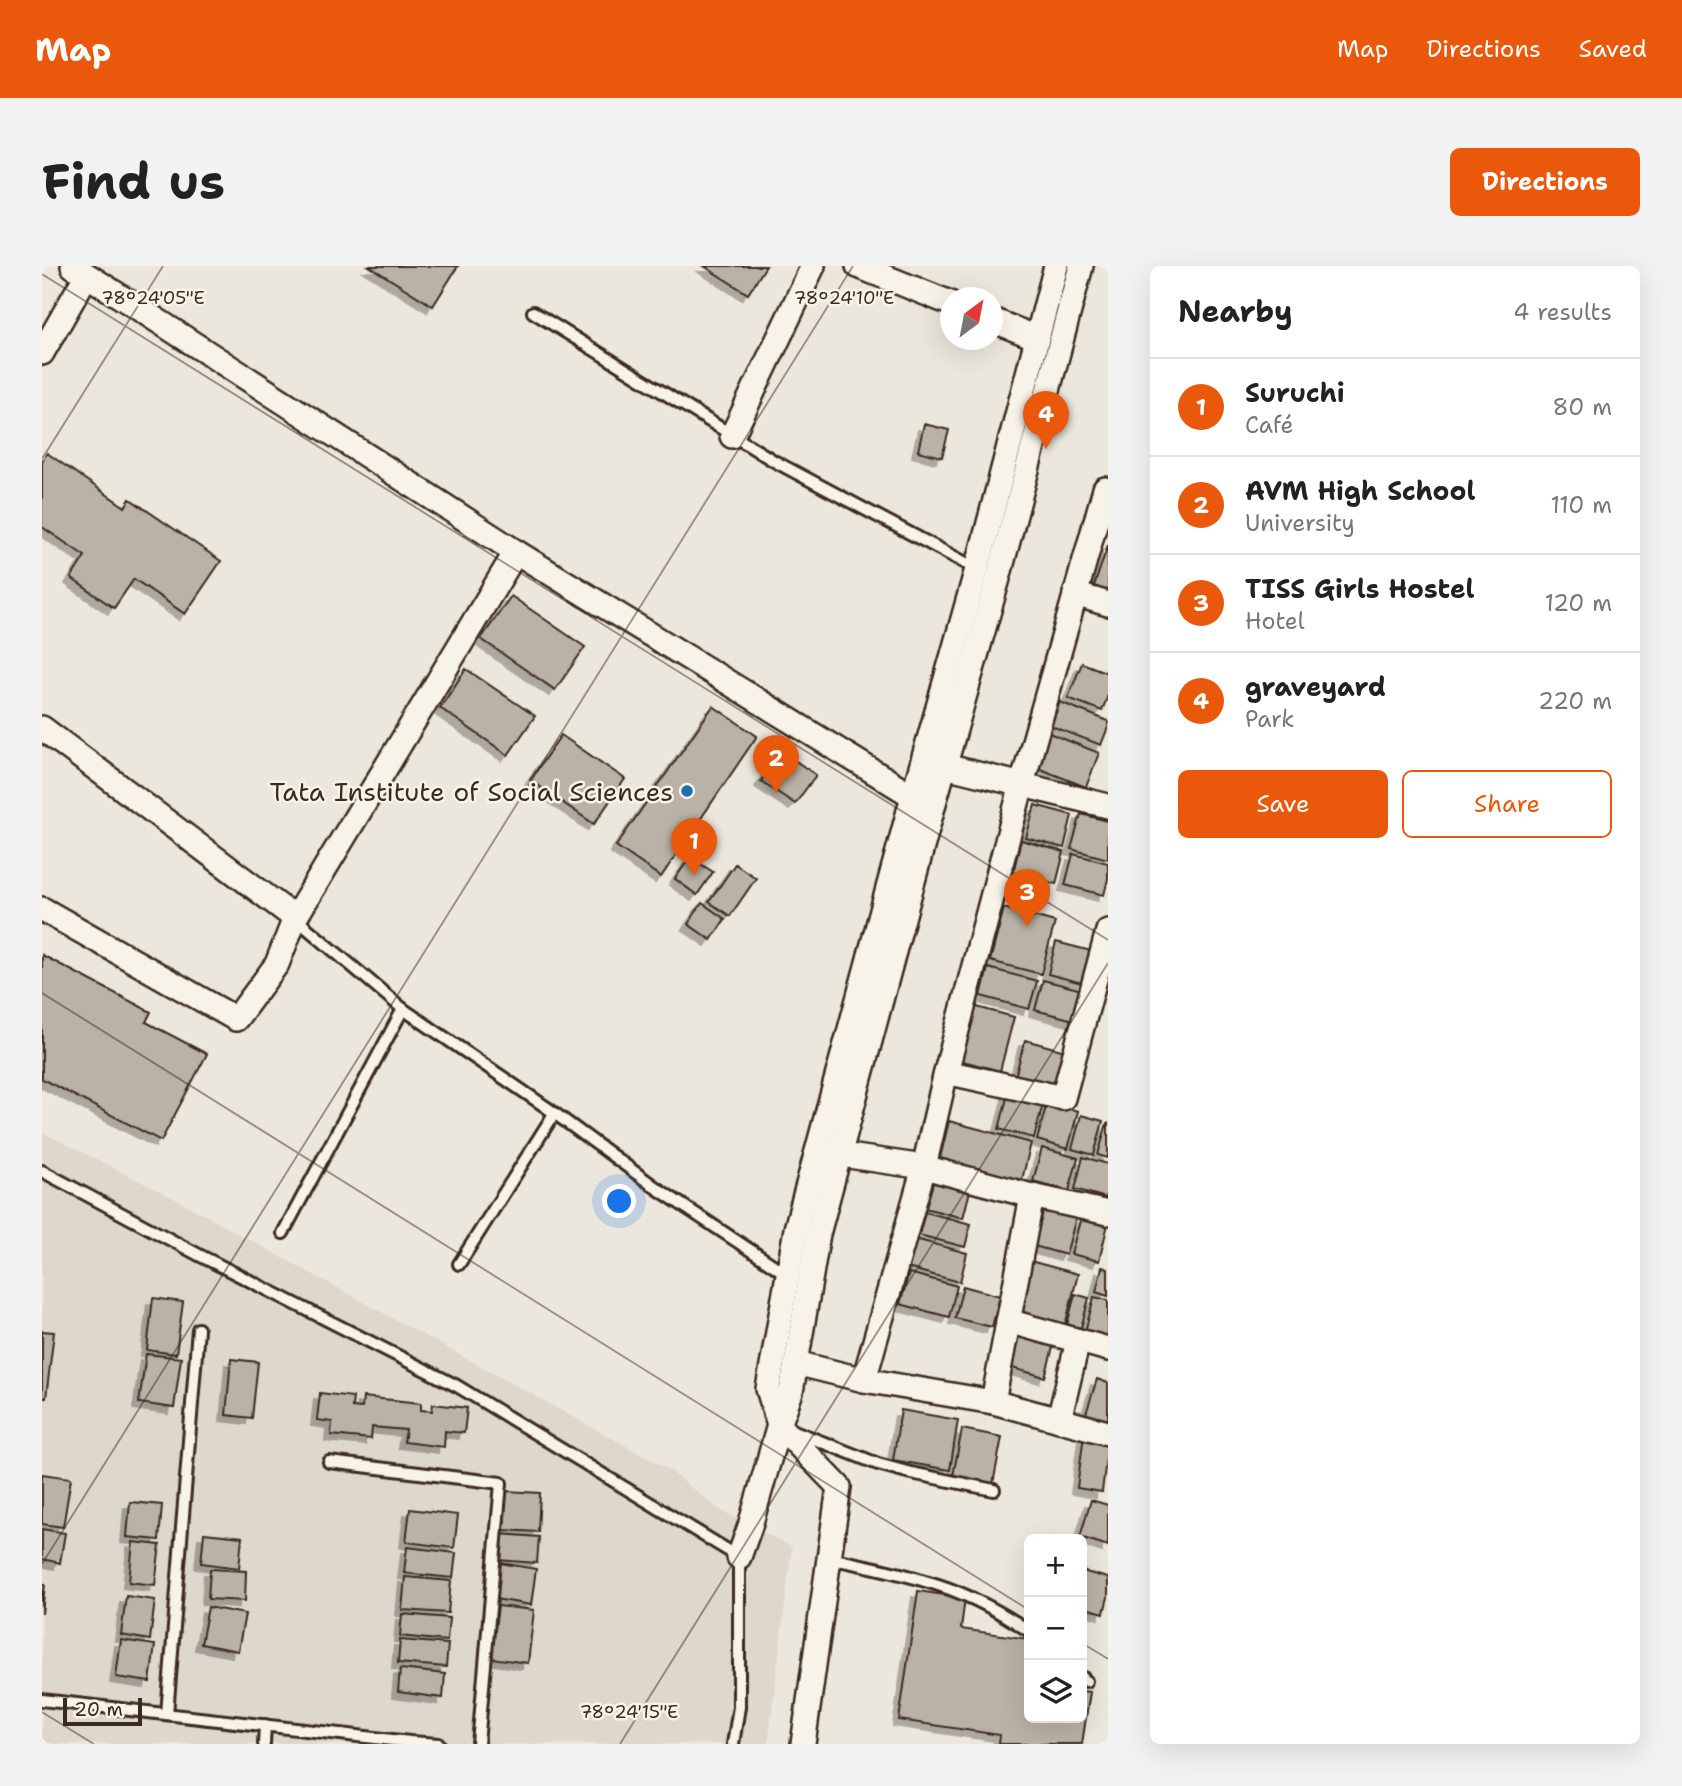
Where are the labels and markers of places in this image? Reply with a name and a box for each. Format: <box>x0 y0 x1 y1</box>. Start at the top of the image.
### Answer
pin: 4 <box>1023 391 1069 449</box>
pin: 2 <box>753 735 799 793</box>
place label: Tata Institute of Social Sciences <box>269 774 673 809</box>
marker: Tata Institute of Social Sciences <box>679 783 695 799</box>
pin: 1 <box>671 818 717 876</box>
pin: 3 <box>1004 869 1050 927</box>

